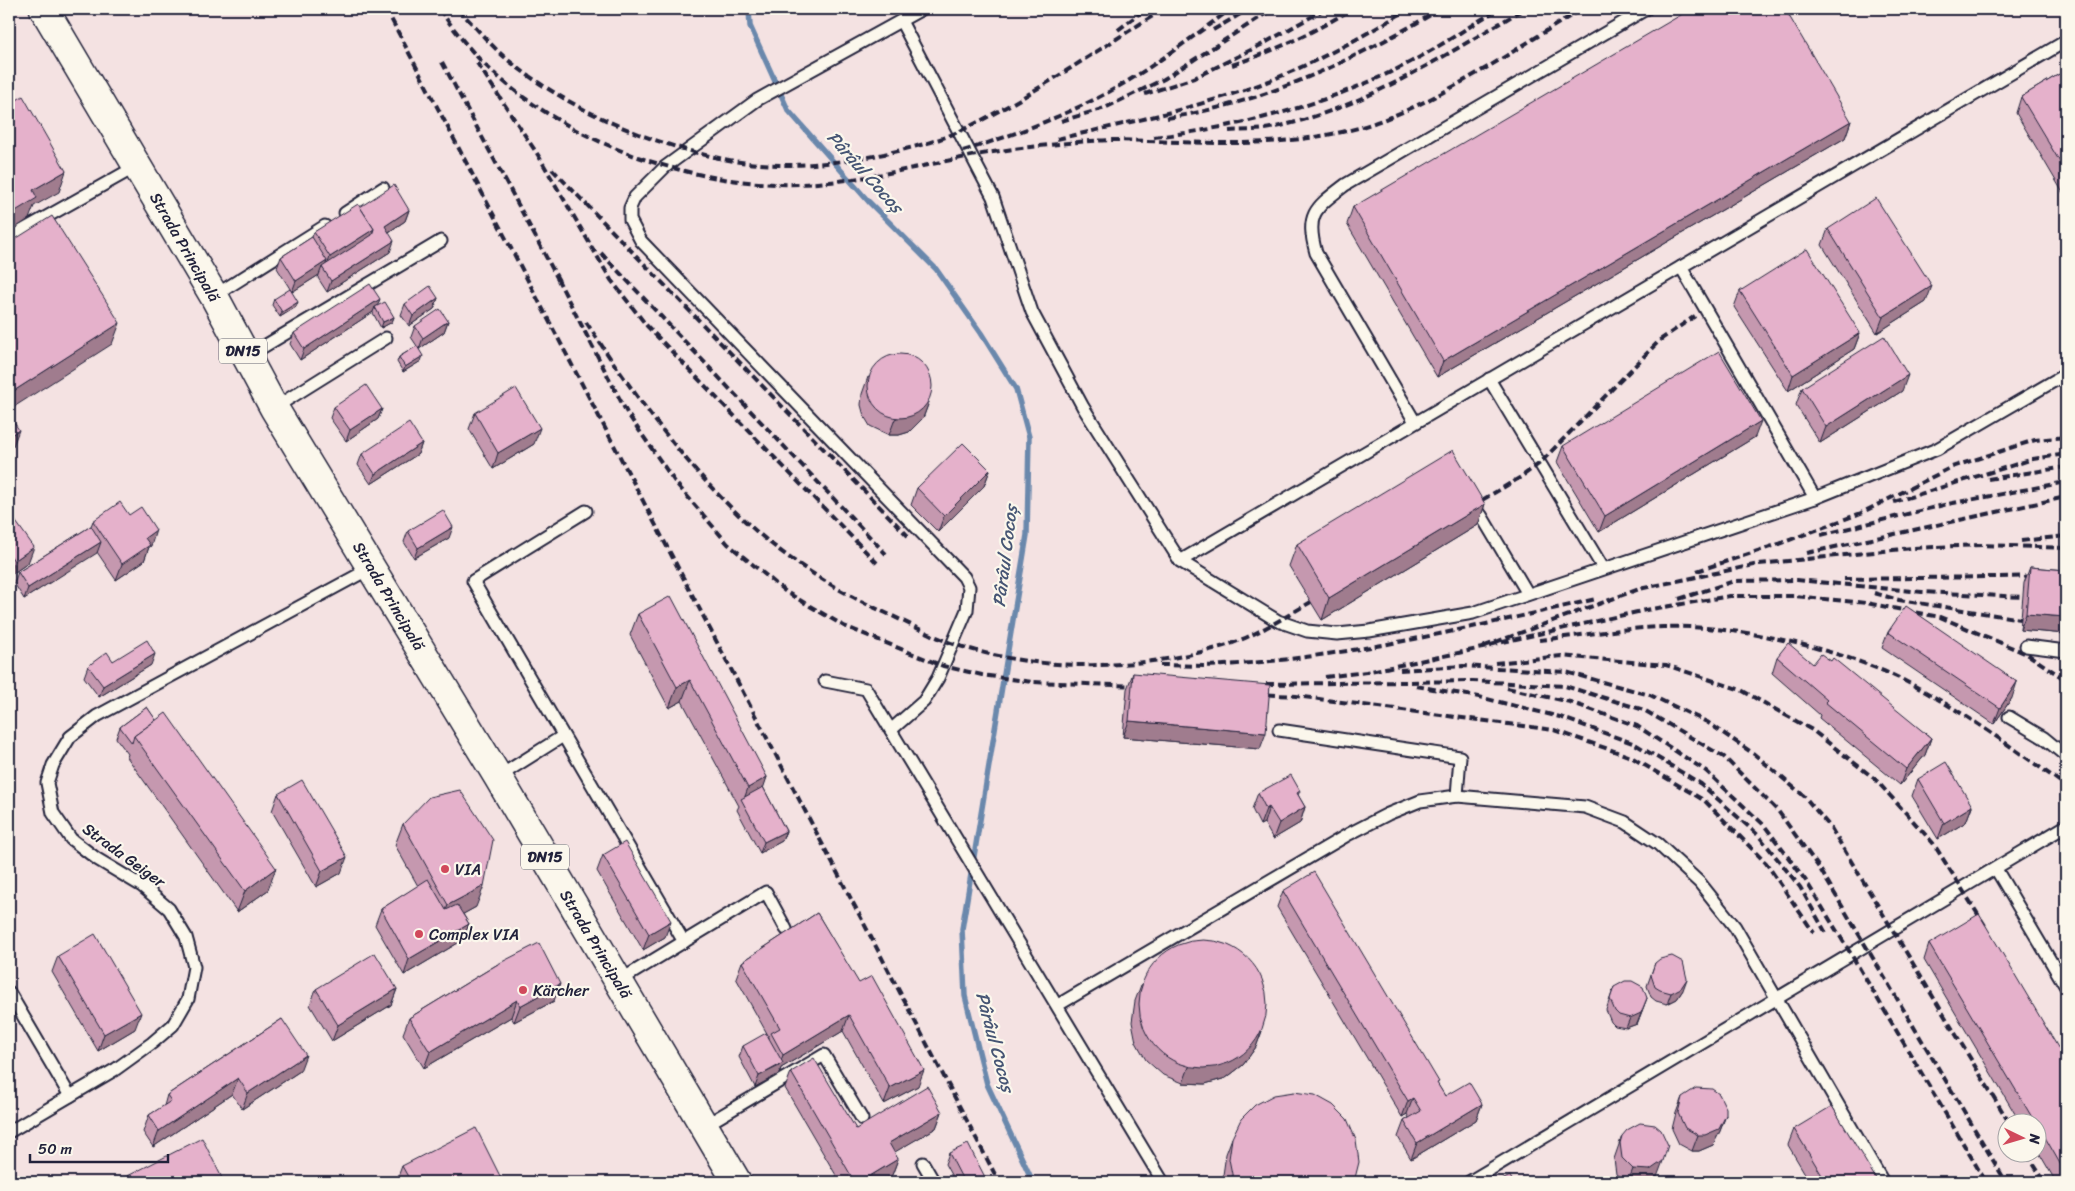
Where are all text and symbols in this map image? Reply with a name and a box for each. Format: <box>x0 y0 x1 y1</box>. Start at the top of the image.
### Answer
water label: Pârâul Cocoș <box>819 123 913 223</box>
street label: Strada Principală <box>142 186 229 308</box>
road number: DN15 <box>219 338 267 364</box>
water label: Pârâul Cocoș <box>983 501 1027 609</box>
street label: Strada Principală <box>345 536 434 657</box>
street label: Strada Geiger <box>76 815 173 896</box>
road number: DN15 <box>521 844 569 870</box>
place label: VIA <box>455 855 481 884</box>
marker: VIA <box>439 863 451 875</box>
street label: Strada Principală <box>552 884 641 1005</box>
place label: Complex VIA <box>429 920 519 949</box>
marker: Complex VIA <box>413 928 425 940</box>
place label: Kärcher <box>533 976 590 1005</box>
marker: Kärcher <box>517 984 529 996</box>
water label: Pârâul Cocoș <box>966 988 1024 1098</box>
north arrow <box>1998 1114 2048 1164</box>
scale bar <box>30 1131 168 1163</box>
text: N <box>2022 1132 2047 1145</box>
text: 50 m <box>38 1136 73 1162</box>

